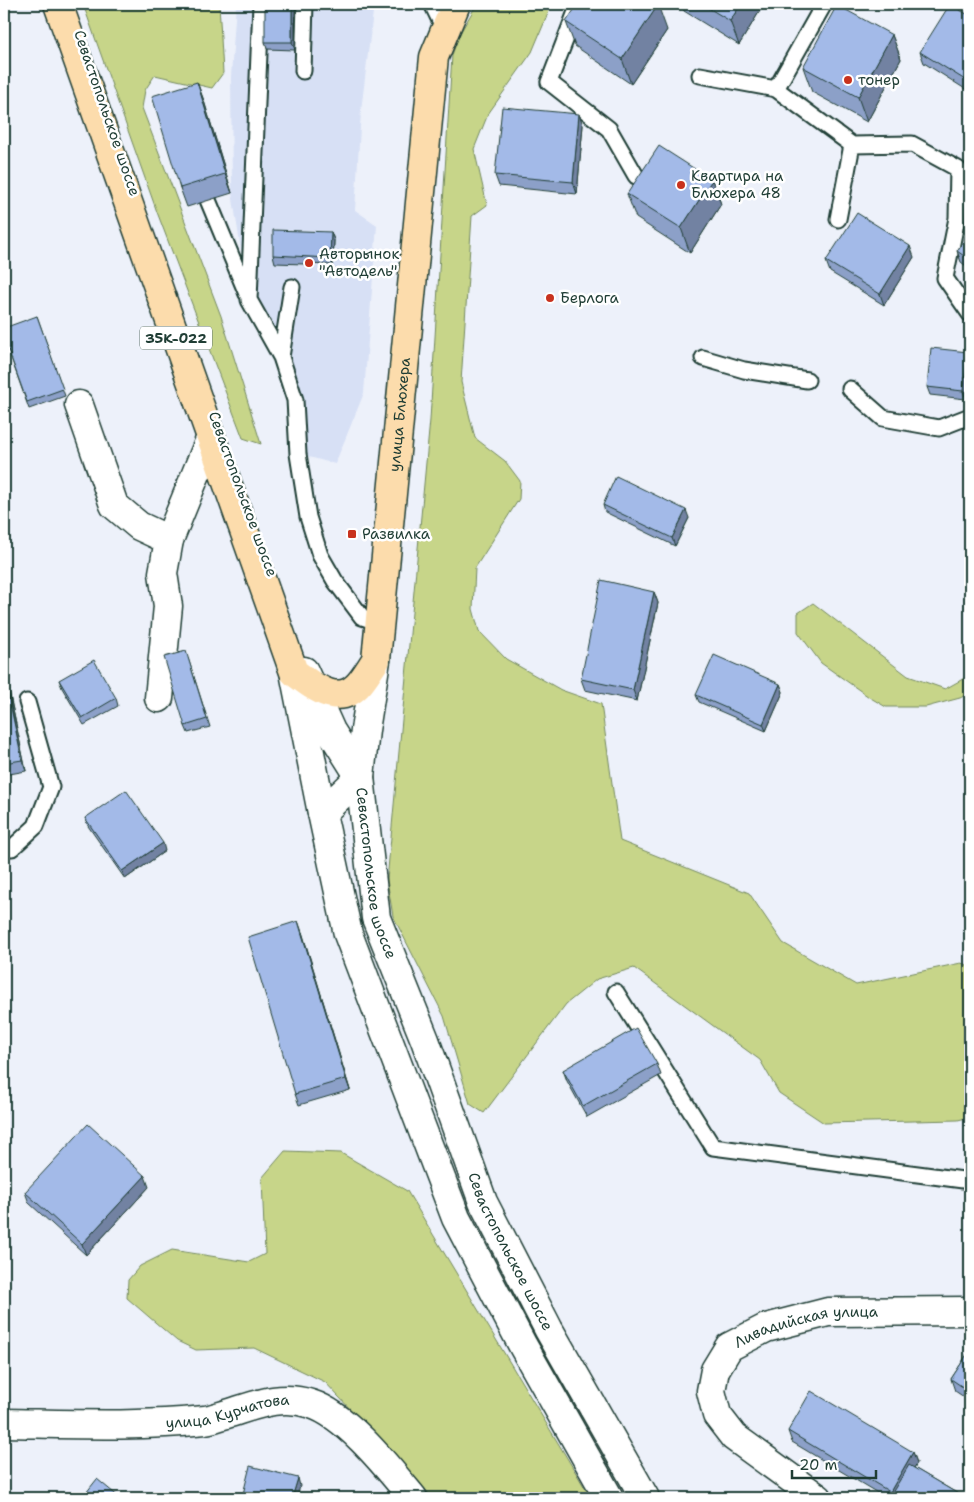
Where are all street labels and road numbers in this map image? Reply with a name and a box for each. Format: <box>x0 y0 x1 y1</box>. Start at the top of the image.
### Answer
street label: Севастопольское шоссе <box>69 27 145 199</box>
road number: 35К-022 <box>140 326 212 349</box>
street label: улица Блюхера <box>384 356 415 473</box>
street label: Севастопольское шоссе <box>204 409 282 579</box>
street label: Севастопольское шоссе <box>351 786 401 962</box>
street label: Севастопольское шоссе <box>463 1170 558 1334</box>
street label: Ливадийская улица <box>731 1302 879 1353</box>
street label: улица Курчатова <box>165 1390 290 1433</box>

